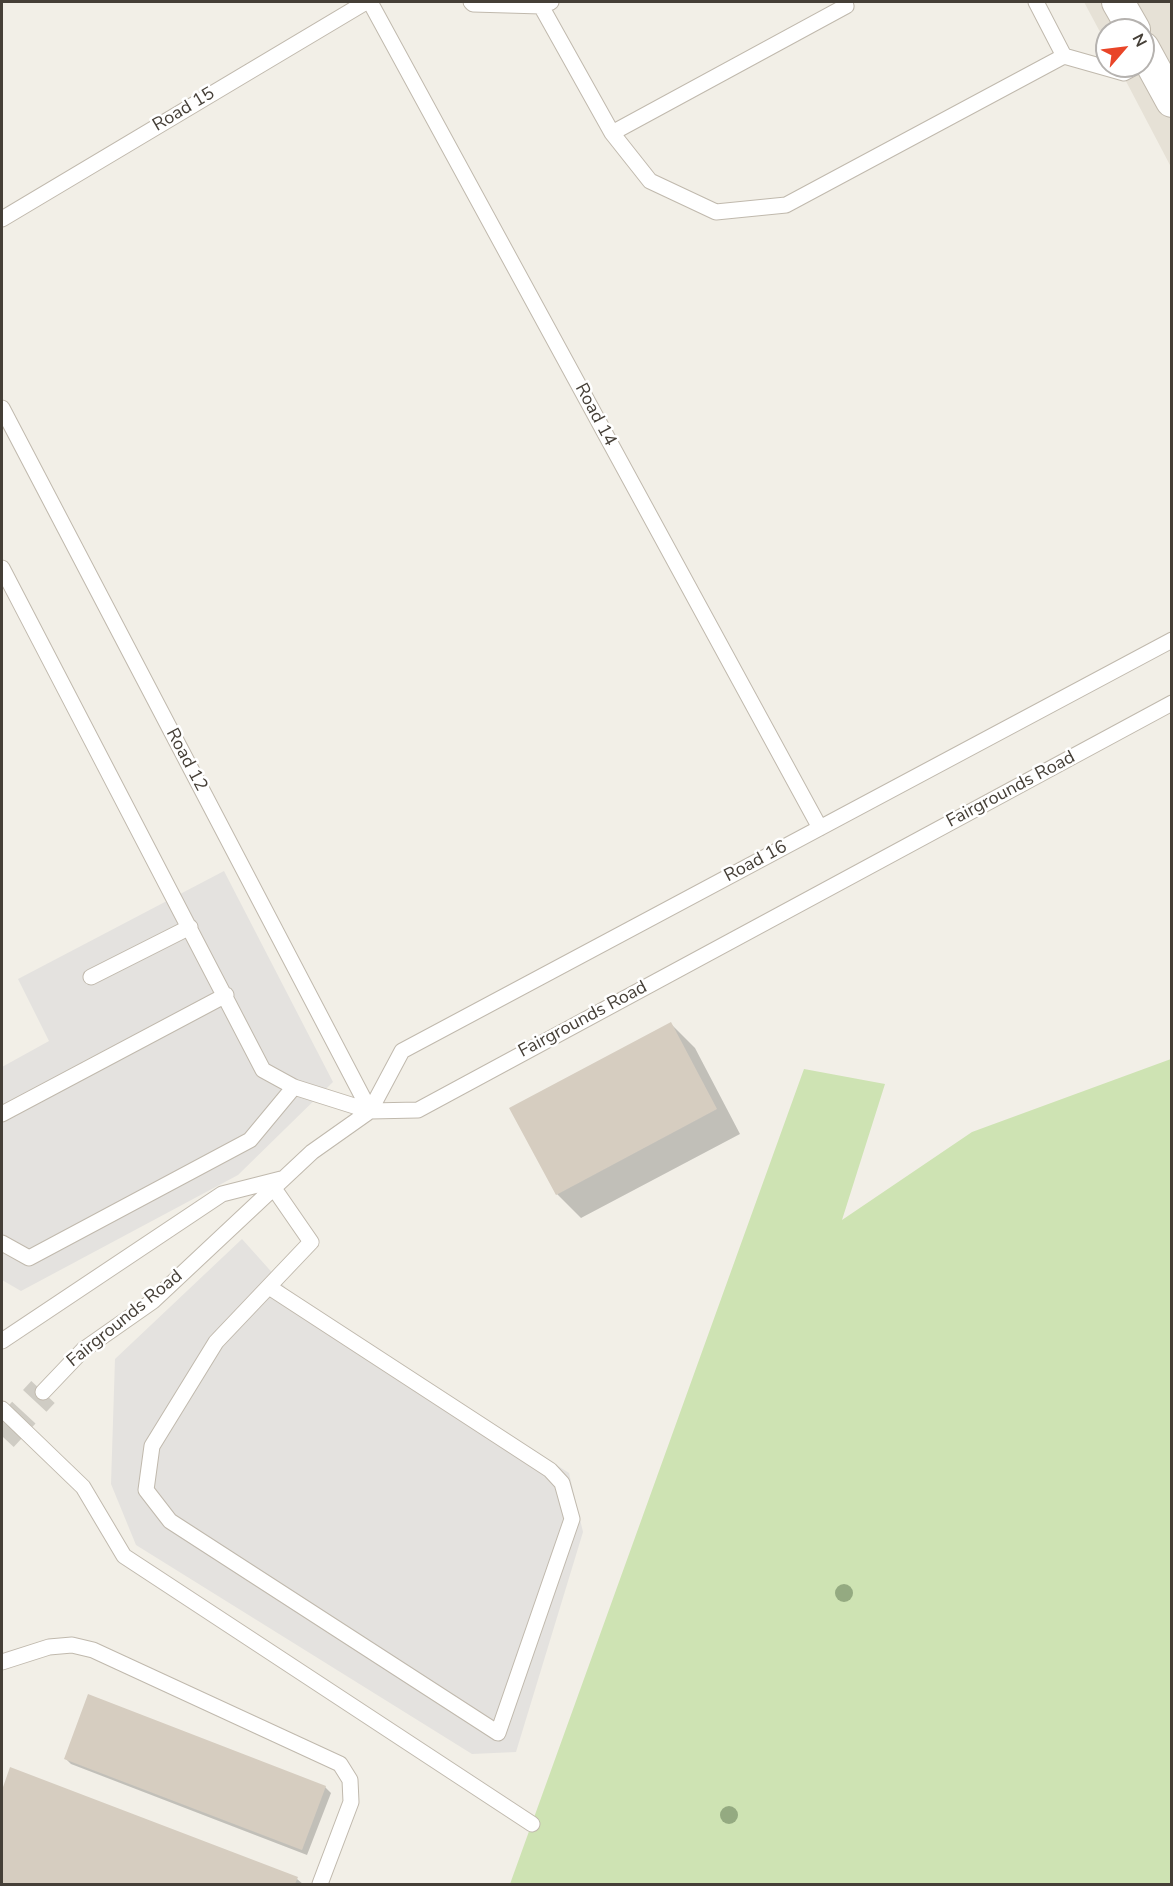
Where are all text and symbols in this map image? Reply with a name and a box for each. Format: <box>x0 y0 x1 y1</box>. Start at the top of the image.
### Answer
north arrow <box>1095 18 1155 78</box>
text: N <box>1127 30 1152 51</box>
street label: Road 15 <box>149 83 219 137</box>
street label: Road 14 <box>569 380 621 450</box>
street label: Road 12 <box>160 725 212 795</box>
street label: Fairgrounds Road <box>943 747 1079 833</box>
street label: Road 16 <box>721 836 791 888</box>
street label: Fairgrounds Road <box>515 977 651 1063</box>
street label: Fairgrounds Road <box>63 1266 187 1372</box>

